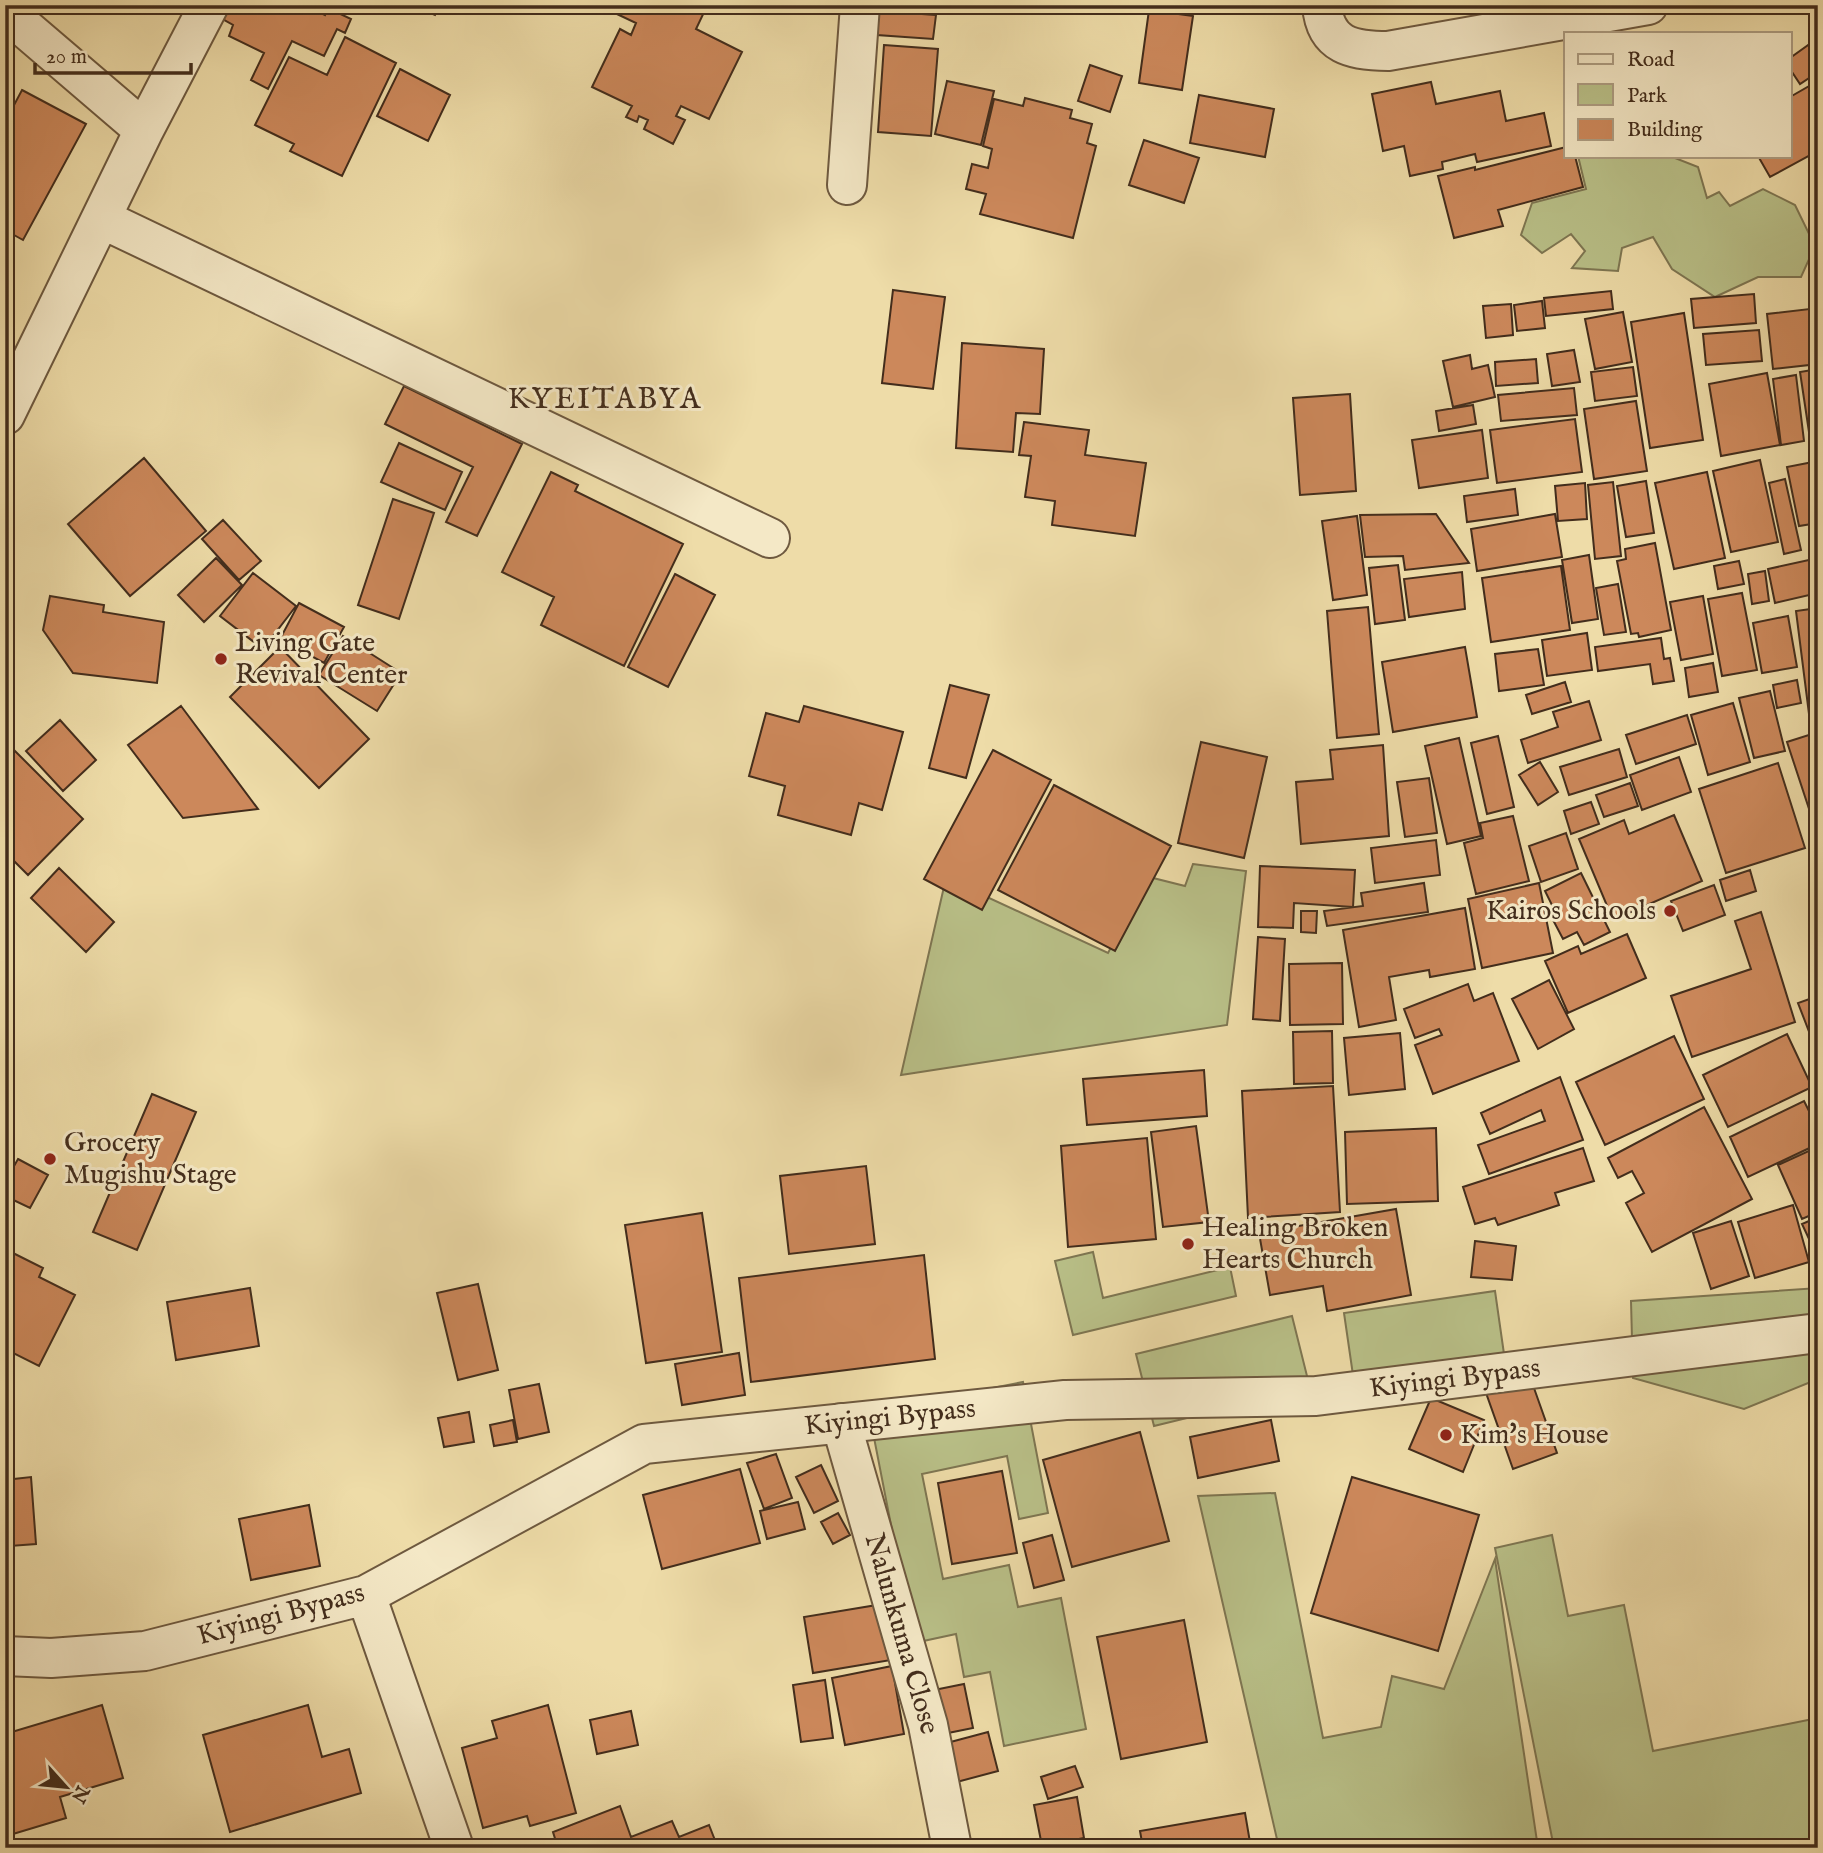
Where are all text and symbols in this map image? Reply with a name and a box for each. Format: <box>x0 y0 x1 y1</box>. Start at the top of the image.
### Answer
scale bar <box>35 32 191 76</box>
legend <box>1564 32 1792 158</box>
text: 20 m <box>46 44 87 71</box>
text: Road <box>1627 47 1675 74</box>
text: Park <box>1627 83 1668 110</box>
text: Building <box>1627 117 1703 144</box>
district label: KYEITABYA <box>508 381 702 419</box>
place label: Living Gate Revival Center <box>235 626 407 693</box>
marker: Living Gate Revival Center <box>213 651 229 667</box>
place label: Kairos Schools <box>1486 894 1656 929</box>
marker: Kairos Schools <box>1662 903 1678 919</box>
place label: Grocery Mugishu Stage <box>64 1126 237 1193</box>
marker: Grocery Mugishu Stage <box>42 1151 58 1167</box>
place label: Healing Broken Hearts Church <box>1202 1211 1388 1278</box>
marker: Healing Broken Hearts Church <box>1180 1236 1196 1252</box>
street label: Kiyingi Bypass <box>1368 1351 1542 1407</box>
street label: Kiyingi Bypass <box>803 1392 977 1444</box>
place label: Kim's House <box>1460 1418 1609 1453</box>
marker: Kim's House <box>1438 1427 1454 1443</box>
street label: Nalunkuma Close <box>856 1530 946 1739</box>
street label: Kiyingi Bypass <box>193 1576 369 1654</box>
north arrow <box>32 1752 102 1822</box>
text: N <box>65 1780 94 1807</box>

